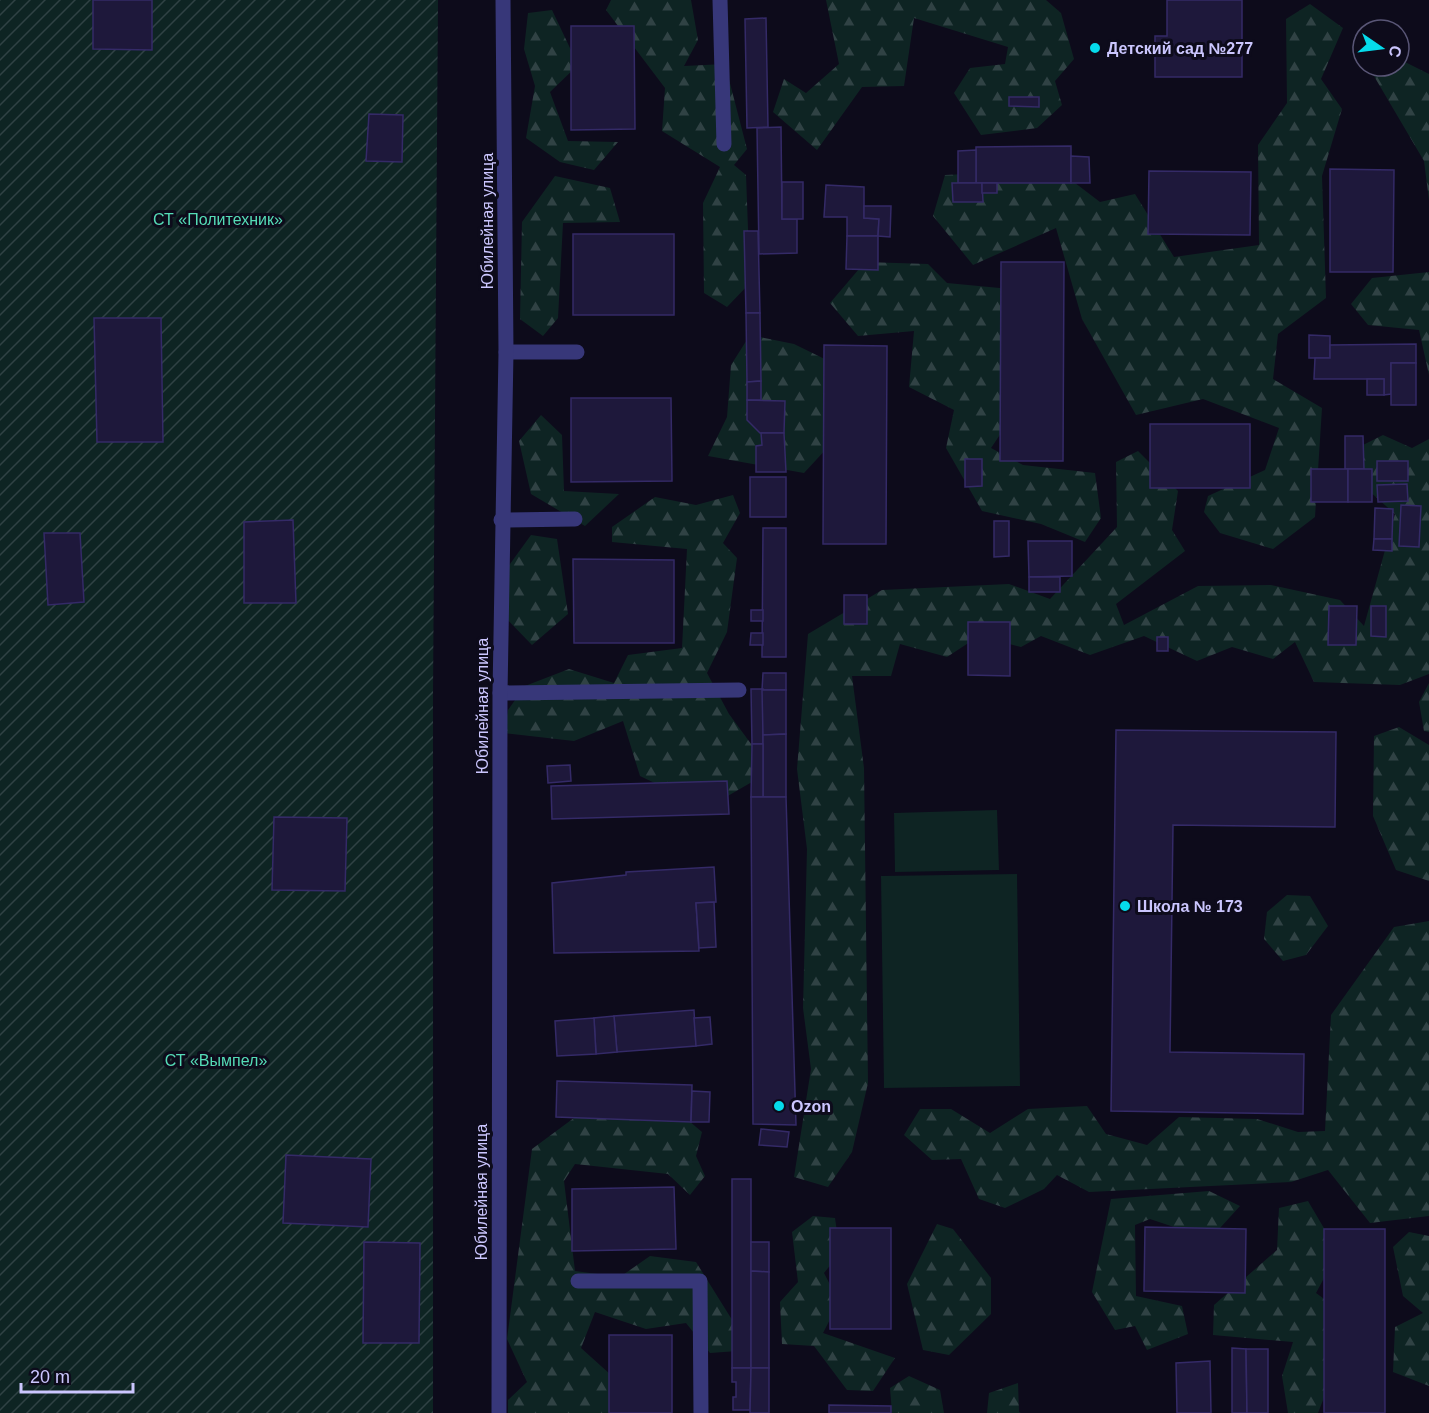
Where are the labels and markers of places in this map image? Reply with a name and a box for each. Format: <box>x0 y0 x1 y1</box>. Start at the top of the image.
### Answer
place label: Детский сад №277 <box>1107 40 1253 57</box>
marker: Детский сад №277 <box>1088 41 1102 55</box>
place label: Школа № 173 <box>1137 898 1243 915</box>
marker: Школа № 173 <box>1118 899 1132 913</box>
place label: Ozon <box>791 1098 831 1115</box>
marker: Ozon <box>772 1099 786 1113</box>

